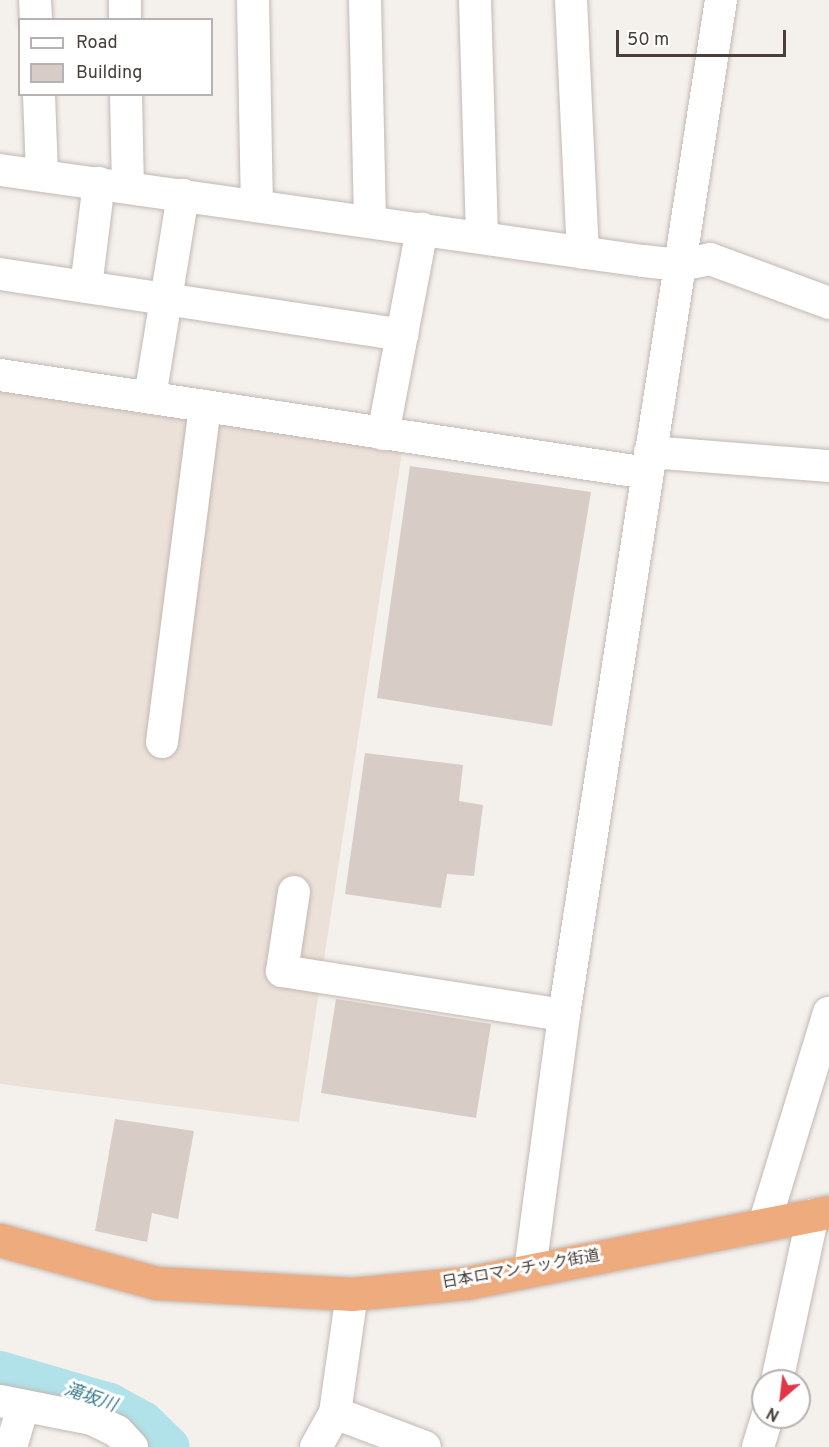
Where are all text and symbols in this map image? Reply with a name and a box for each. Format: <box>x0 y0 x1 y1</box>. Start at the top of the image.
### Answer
legend <box>18 18 213 96</box>
scale bar <box>619 18 788 56</box>
text: 50 m <box>627 29 669 52</box>
text: Road <box>76 32 118 55</box>
text: Building <box>76 62 142 85</box>
street label: 日本ロマンチック街道 <box>441 1247 601 1293</box>
north arrow <box>751 1369 811 1429</box>
water label: 滝坂川 <box>61 1380 119 1418</box>
text: N <box>764 1402 783 1425</box>

